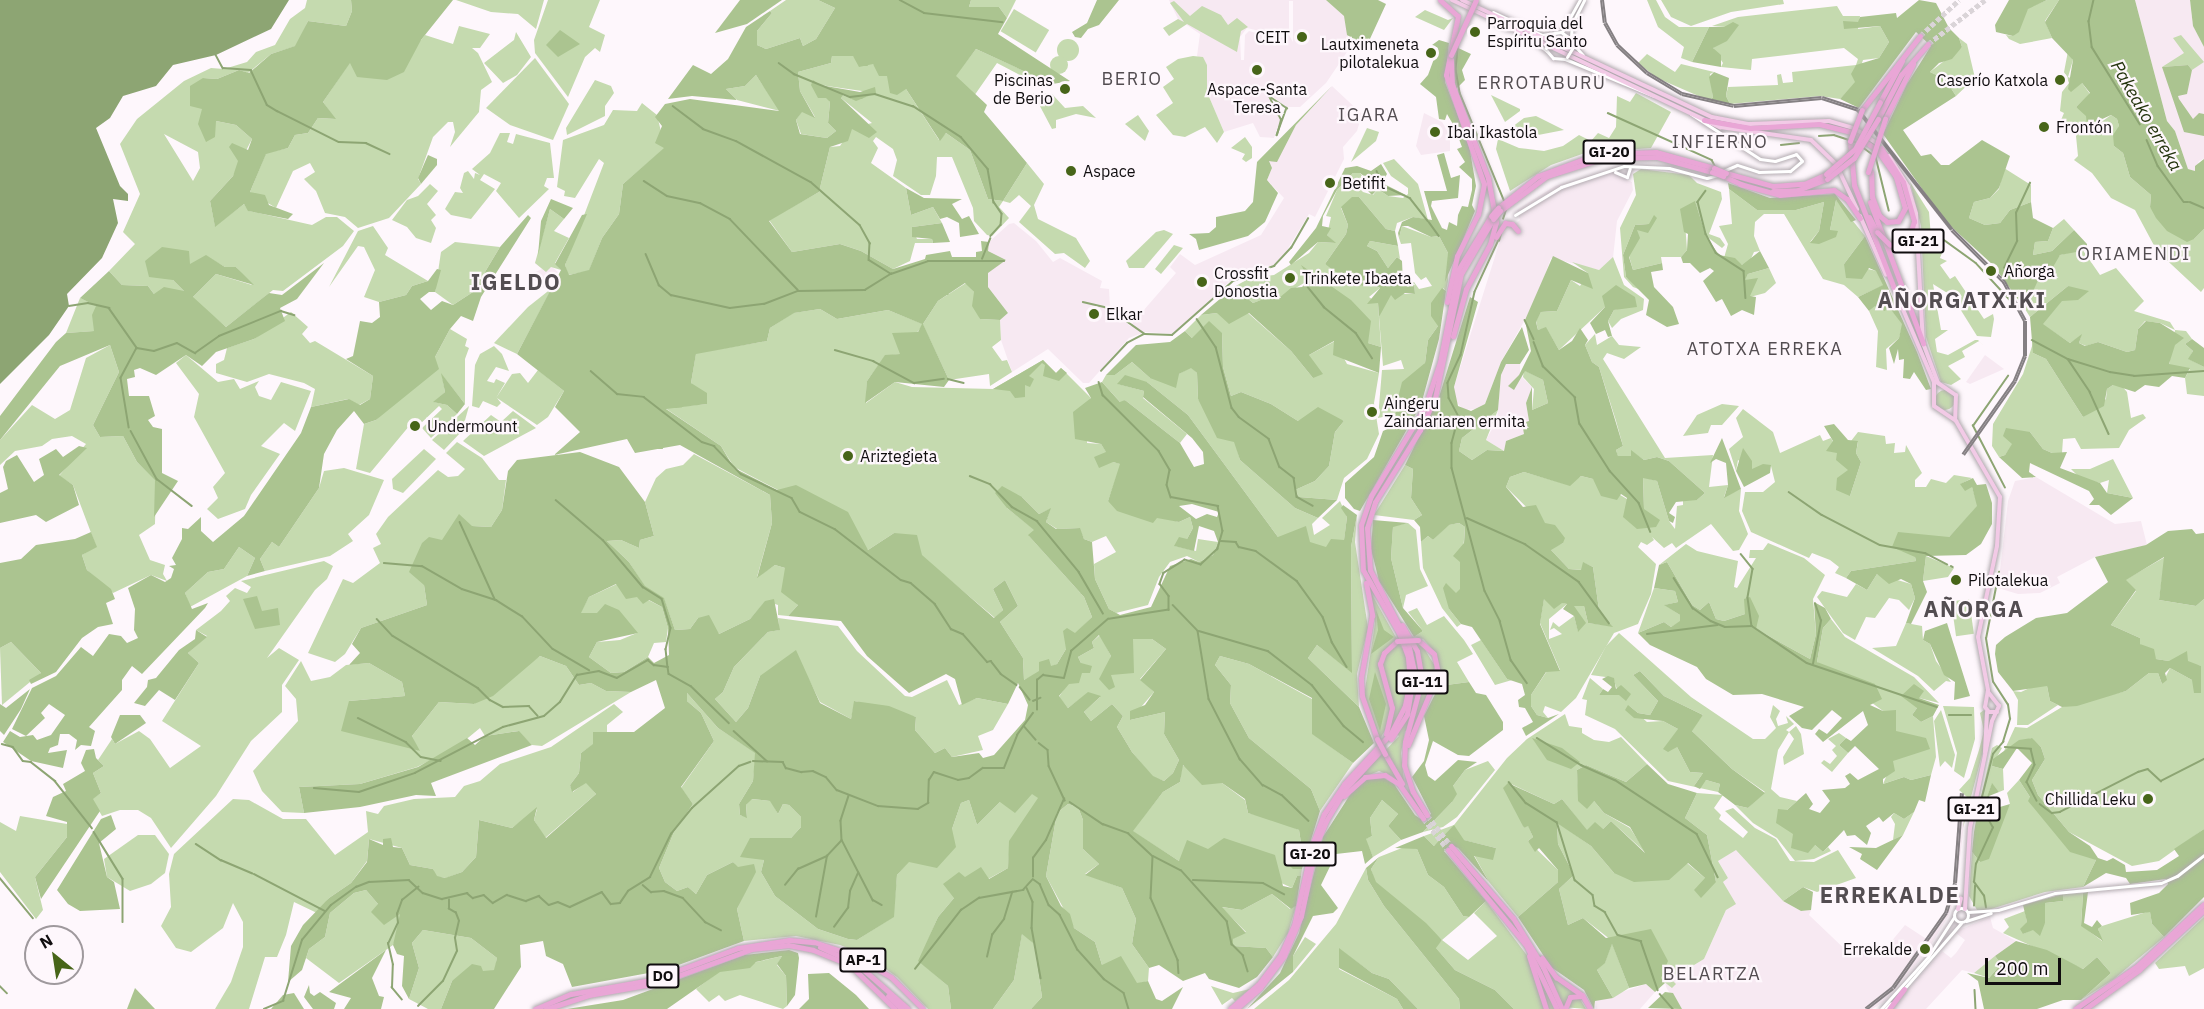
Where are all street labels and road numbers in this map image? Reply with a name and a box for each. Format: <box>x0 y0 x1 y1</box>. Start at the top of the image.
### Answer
road number: GI-20 <box>1582 140 1636 164</box>
road number: GI-21 <box>1891 229 1945 253</box>
road number: GI-11 <box>1395 670 1449 694</box>
road number: GI-21 <box>1947 797 2001 821</box>
road number: GI-20 <box>1283 842 1337 866</box>
road number: AP-1 <box>839 948 887 972</box>
road number: DO <box>645 964 681 988</box>

